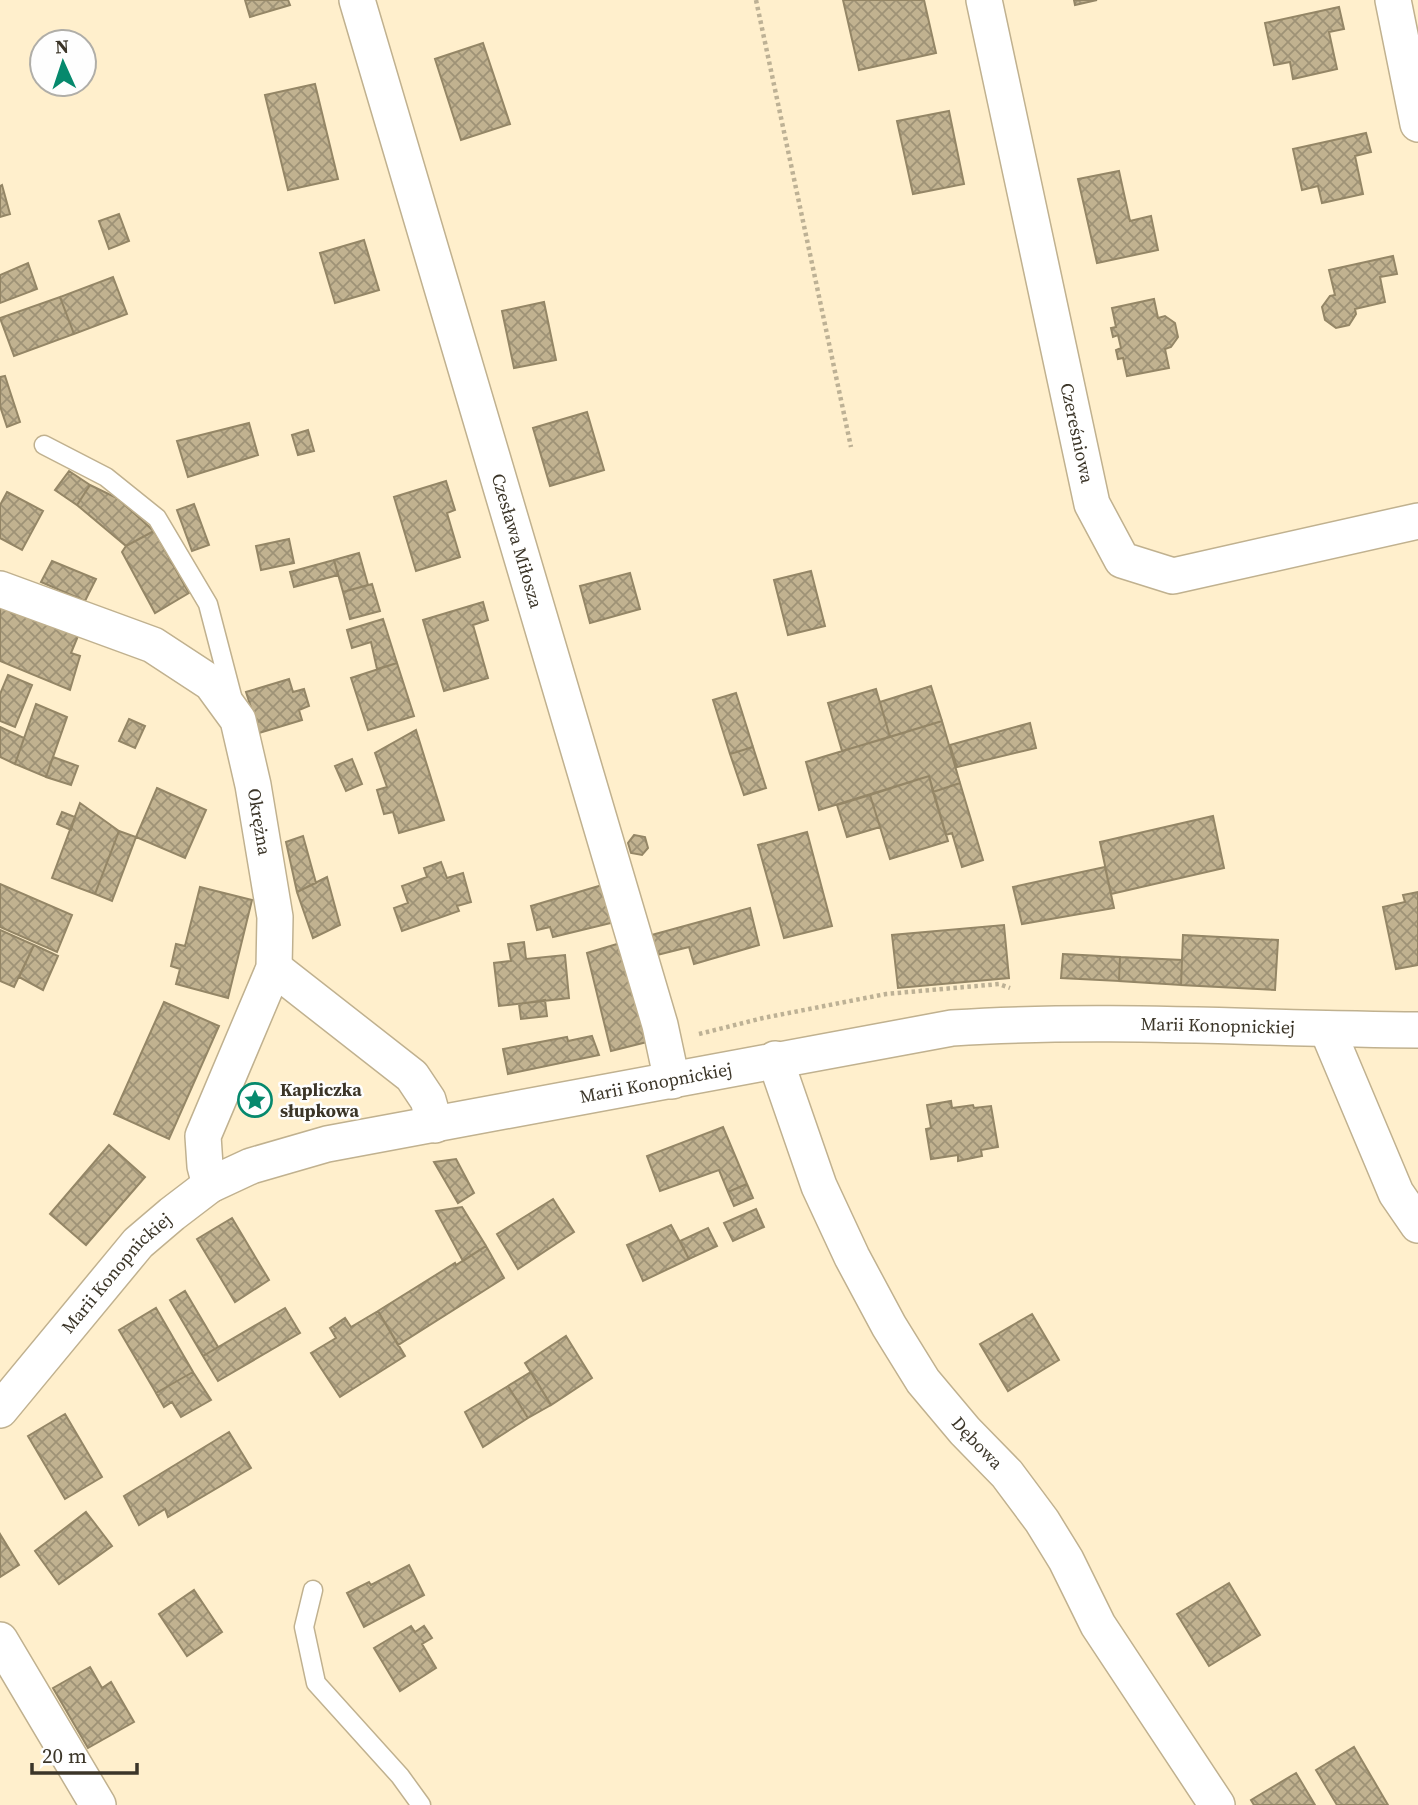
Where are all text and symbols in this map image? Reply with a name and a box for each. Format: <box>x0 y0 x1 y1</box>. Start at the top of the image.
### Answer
north arrow <box>28 28 98 98</box>
text: N <box>55 33 70 59</box>
street label: Czereśniowa <box>1054 381 1100 486</box>
street label: Czesława Miłosza <box>486 470 549 612</box>
street label: Okrężna <box>242 786 278 858</box>
street label: Marii Konopnickiej <box>1140 1011 1295 1040</box>
street label: Marii Konopnickiej <box>578 1056 734 1109</box>
place label: Kapliczka słupkowa <box>280 1077 362 1123</box>
place icon: Kapliczka słupkowa <box>236 1081 274 1119</box>
street label: Marii Konopnickiej <box>55 1207 177 1338</box>
street label: Dębowa <box>946 1411 1009 1475</box>
scale bar <box>32 1731 136 1775</box>
text: 20 m <box>42 1741 87 1770</box>

